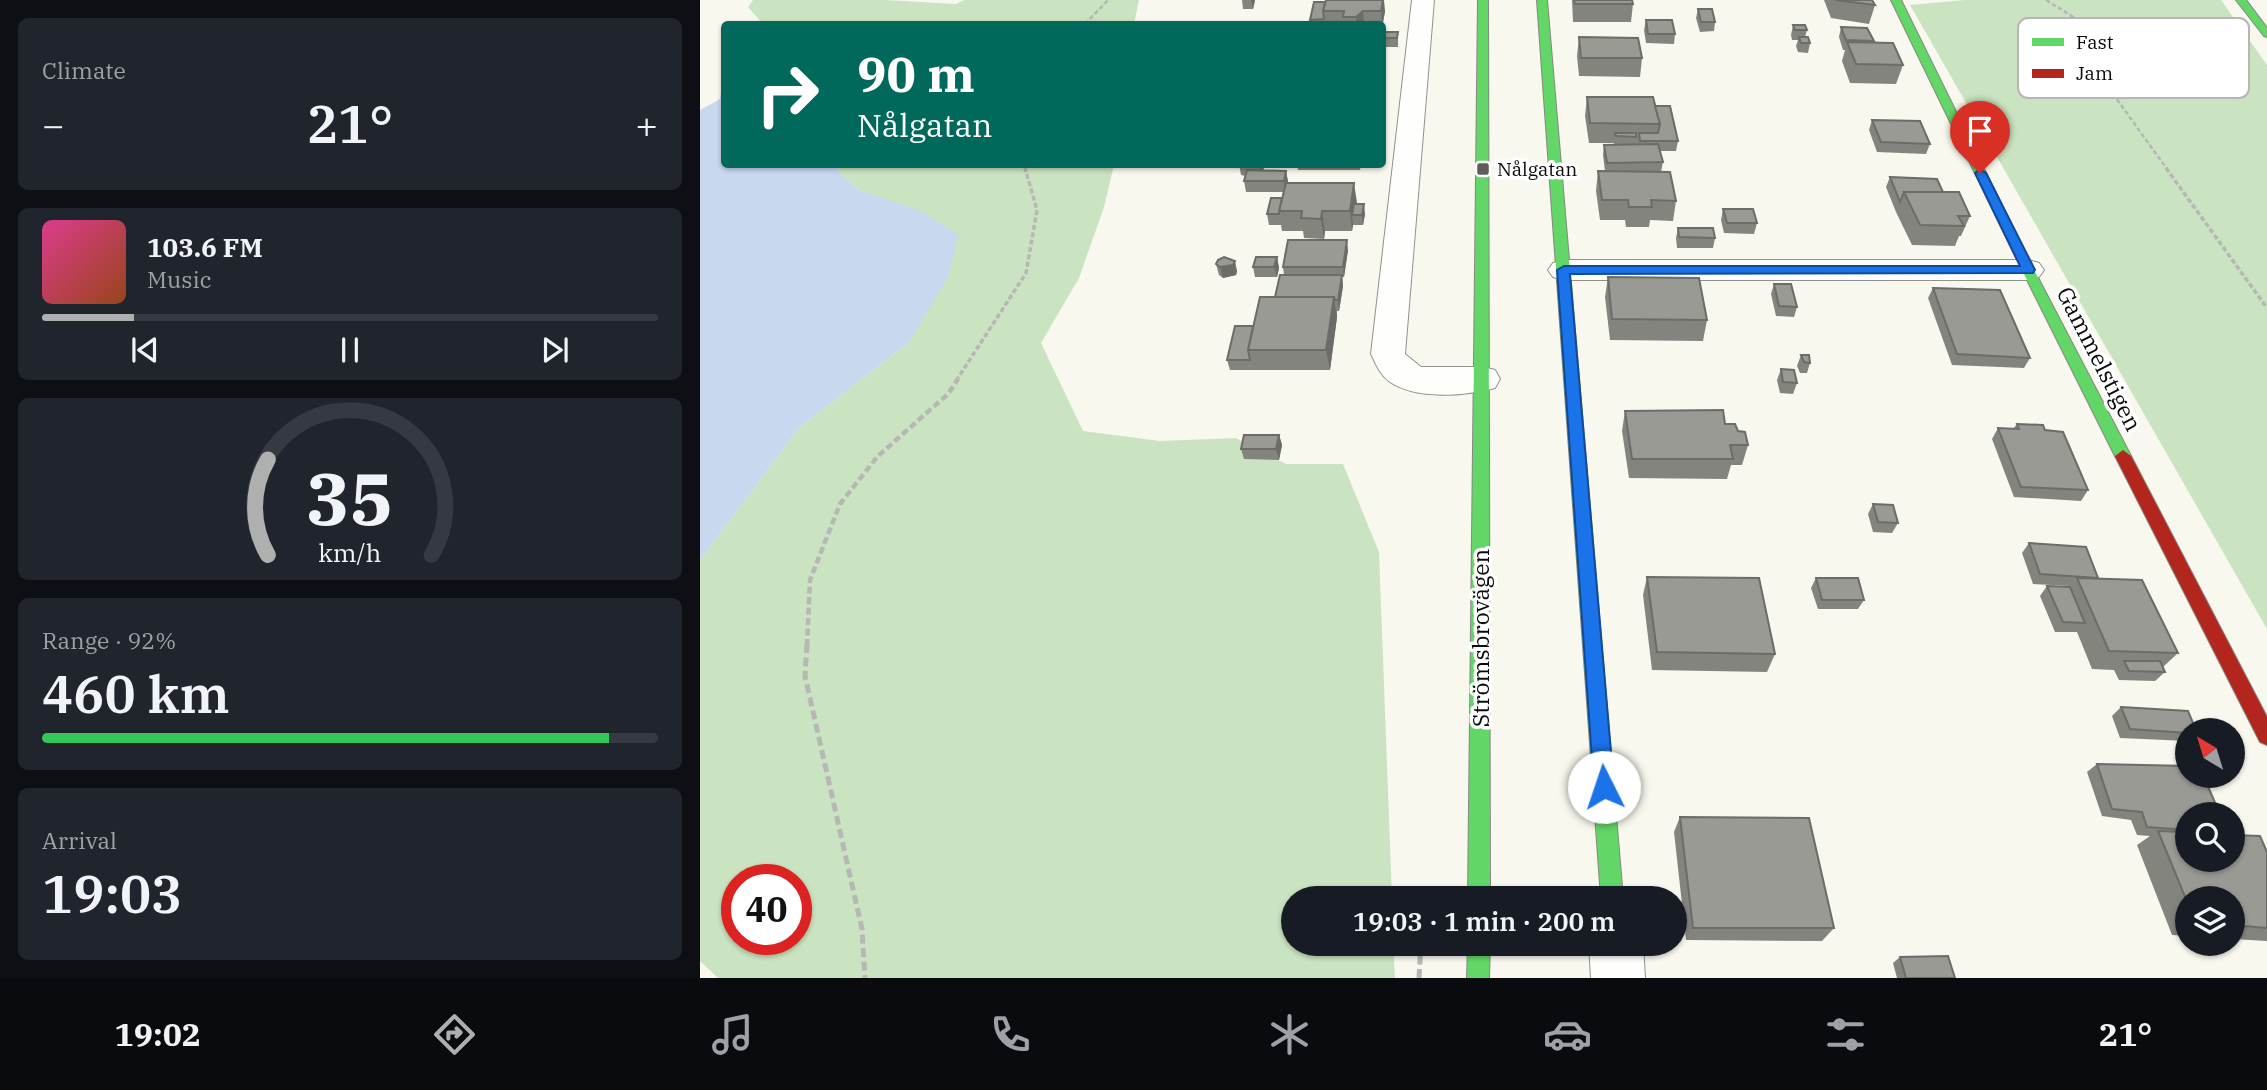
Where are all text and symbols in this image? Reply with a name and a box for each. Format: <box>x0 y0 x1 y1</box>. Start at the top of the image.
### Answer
legend <box>2018 18 2249 98</box>
text: Fast <box>2076 30 2114 54</box>
text: 90 m <box>857 42 975 105</box>
icon: right <box>742 49 833 140</box>
text: Climate <box>42 55 126 85</box>
text: Jam <box>2076 61 2113 85</box>
text: 21° <box>307 90 393 157</box>
text: − <box>42 100 65 149</box>
text: + <box>635 100 658 149</box>
pin <box>1950 101 2010 173</box>
text: Nålgatan <box>857 104 993 146</box>
icon: arrive <box>1961 112 1999 150</box>
place label: Nålgatan <box>1497 157 1577 181</box>
marker: Nålgatan <box>1475 161 1491 177</box>
text: 103.6 FM <box>147 230 263 264</box>
text: Music <box>147 264 212 294</box>
street label: Gammelstigen <box>2051 281 2149 436</box>
icon: previous <box>126 331 164 369</box>
icon: pause <box>331 331 369 369</box>
icon: next <box>536 331 574 369</box>
text: 35 <box>306 450 394 545</box>
text: km/h <box>318 536 382 569</box>
street label: Strömsbrovägen <box>1465 549 1495 727</box>
text: Range · 92% <box>42 625 176 655</box>
text: 460 km <box>42 660 230 727</box>
north arrow <box>2175 718 2245 788</box>
map controls <box>2175 718 2245 956</box>
position arrow <box>1567 750 1641 824</box>
button: search <box>2175 802 2245 872</box>
text: Arrival <box>42 825 117 855</box>
text: 19:03 <box>42 860 182 927</box>
speed limit sign: 40 <box>721 864 812 955</box>
button: layers <box>2175 886 2245 956</box>
text: 19:03 · 1 min · 200 m <box>1353 904 1615 938</box>
icon: directions <box>430 1010 479 1059</box>
icon: music <box>708 1010 757 1059</box>
icon: phone <box>986 1010 1035 1059</box>
icon: climate <box>1265 1010 1314 1059</box>
icon: car <box>1543 1010 1592 1059</box>
icon: filters <box>1821 1010 1870 1059</box>
text: 19:02 <box>115 1013 201 1055</box>
text: 21° <box>2099 1013 2152 1055</box>

